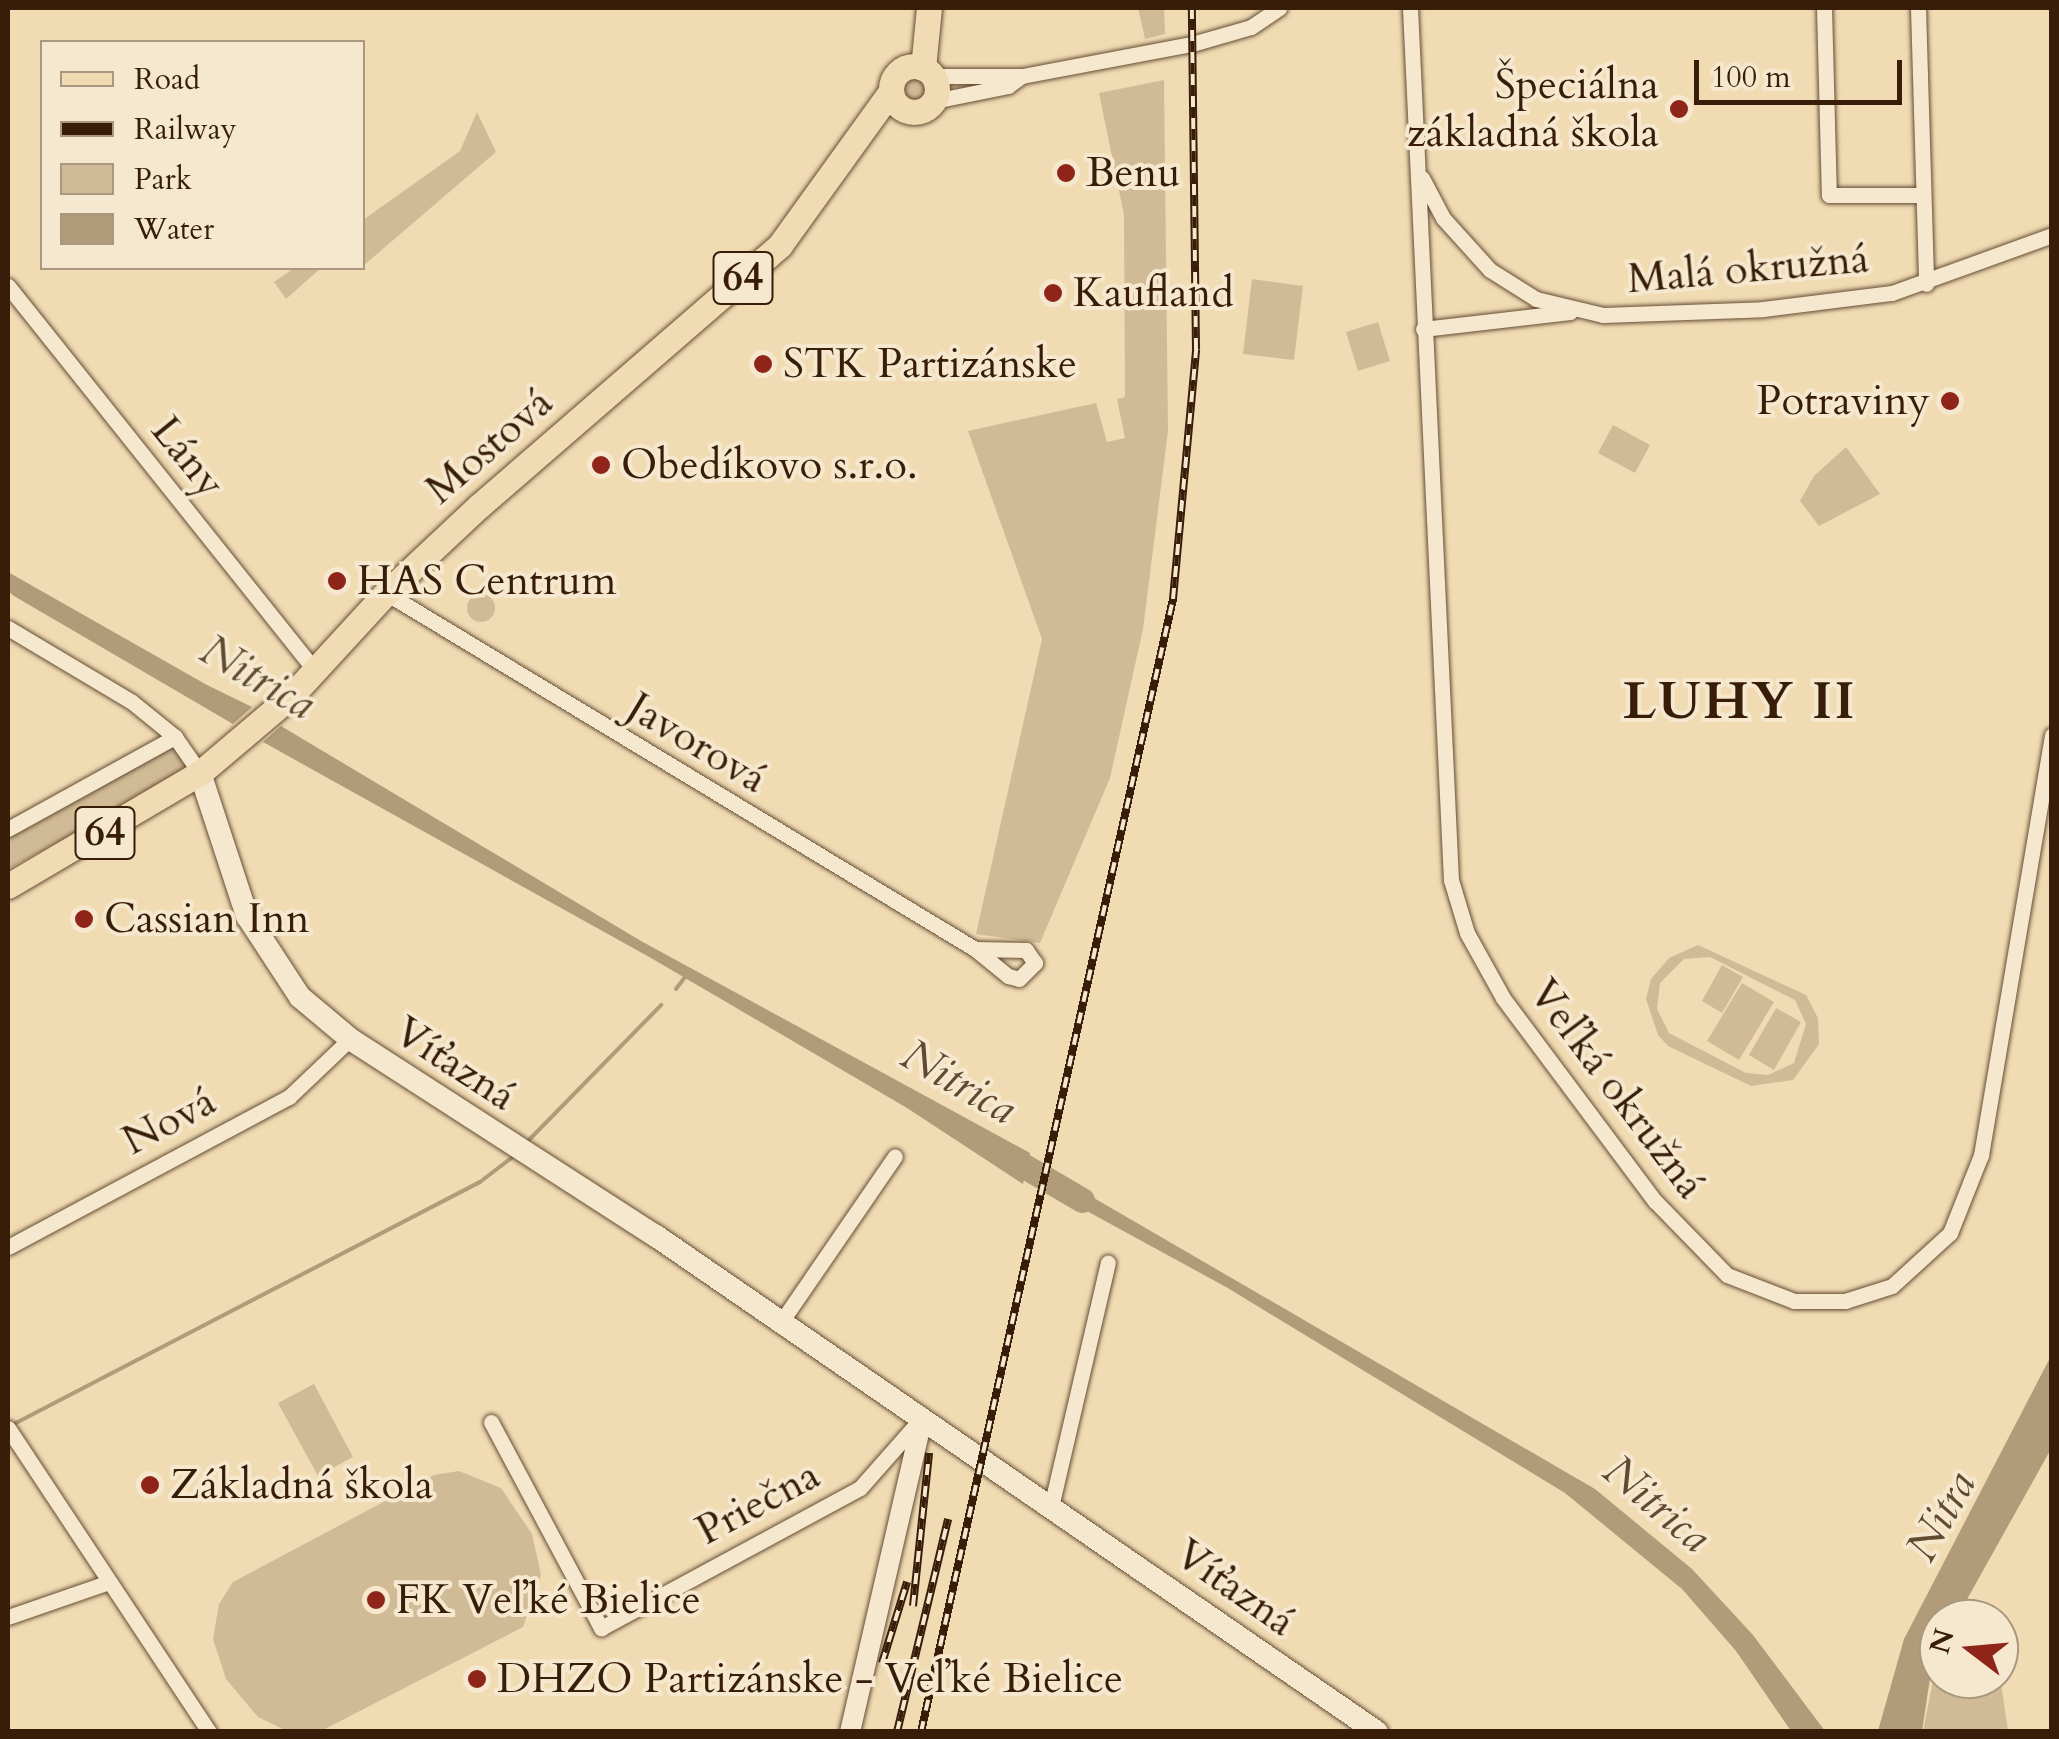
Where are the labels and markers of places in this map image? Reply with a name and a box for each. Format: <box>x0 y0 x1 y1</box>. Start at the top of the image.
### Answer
place label: Špeciálna základná škola <box>1407 60 1659 158</box>
marker: Špeciálna základná škola <box>1668 98 1690 120</box>
place label: Benu <box>1086 148 1181 198</box>
marker: Benu <box>1055 162 1077 184</box>
place label: Kaufland <box>1073 268 1234 318</box>
marker: Kaufland <box>1042 282 1064 304</box>
place label: STK Partizánske <box>783 339 1077 389</box>
marker: STK Partizánske <box>752 353 774 375</box>
place label: Potraviny <box>1757 376 1930 426</box>
marker: Potraviny <box>1939 390 1961 412</box>
place label: Obedíkovo s.r.o. <box>621 440 918 490</box>
marker: Obedíkovo s.r.o. <box>590 454 612 476</box>
place label: HAS Centrum <box>357 556 617 606</box>
marker: HAS Centrum <box>326 570 348 592</box>
place label: Cassian Inn <box>104 894 310 944</box>
marker: Cassian Inn <box>73 908 95 930</box>
place label: Základná škola <box>170 1460 433 1510</box>
marker: Základná škola <box>139 1474 161 1496</box>
place label: FK Veľké Bielice <box>396 1575 701 1625</box>
marker: FK Veľké Bielice <box>365 1589 387 1611</box>
place label: DHZO Partizánske - Veľké Bielice <box>497 1654 1123 1704</box>
marker: DHZO Partizánske - Veľké Bielice <box>466 1668 488 1690</box>

